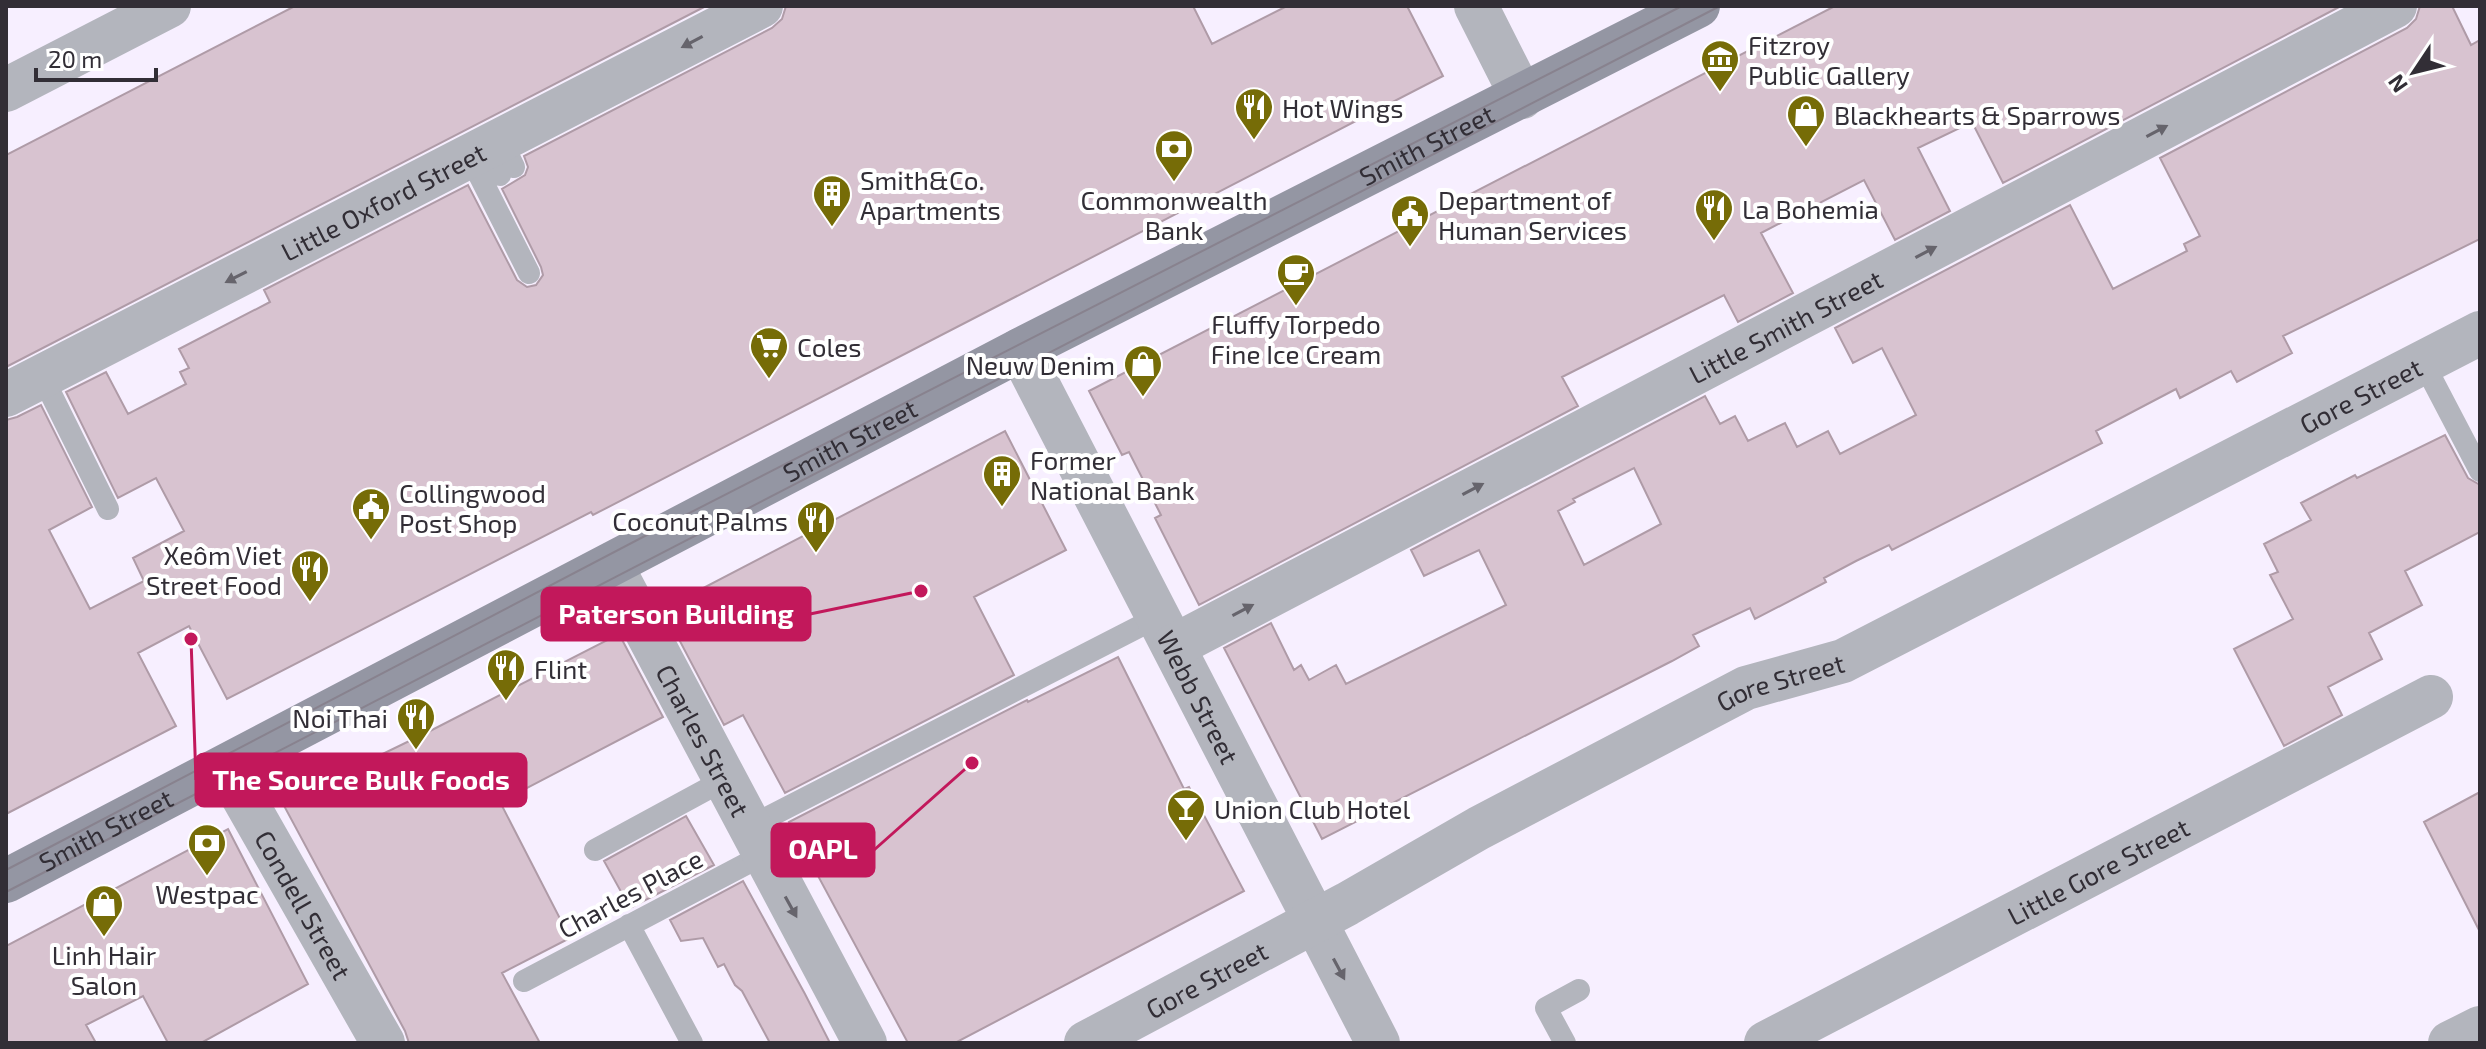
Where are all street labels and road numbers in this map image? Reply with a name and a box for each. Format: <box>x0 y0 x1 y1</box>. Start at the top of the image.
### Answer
street label: Smith Street <box>1354 97 1499 191</box>
street label: Little Oxford Street <box>275 135 491 266</box>
street label: Little Smith Street <box>1683 262 1887 389</box>
street label: Gore Street <box>2294 350 2427 439</box>
street label: Smith Street <box>777 392 922 487</box>
street label: Webb Street <box>1152 625 1246 769</box>
street label: Gore Street <box>1710 646 1848 717</box>
street label: Charles Street <box>651 659 757 821</box>
street label: Smith Street <box>33 781 178 877</box>
street label: Little Gore Street <box>2002 810 2194 930</box>
street label: Condell Street <box>249 824 359 984</box>
street label: Charles Place <box>552 842 708 944</box>
street label: Gore Street <box>1140 934 1272 1024</box>

